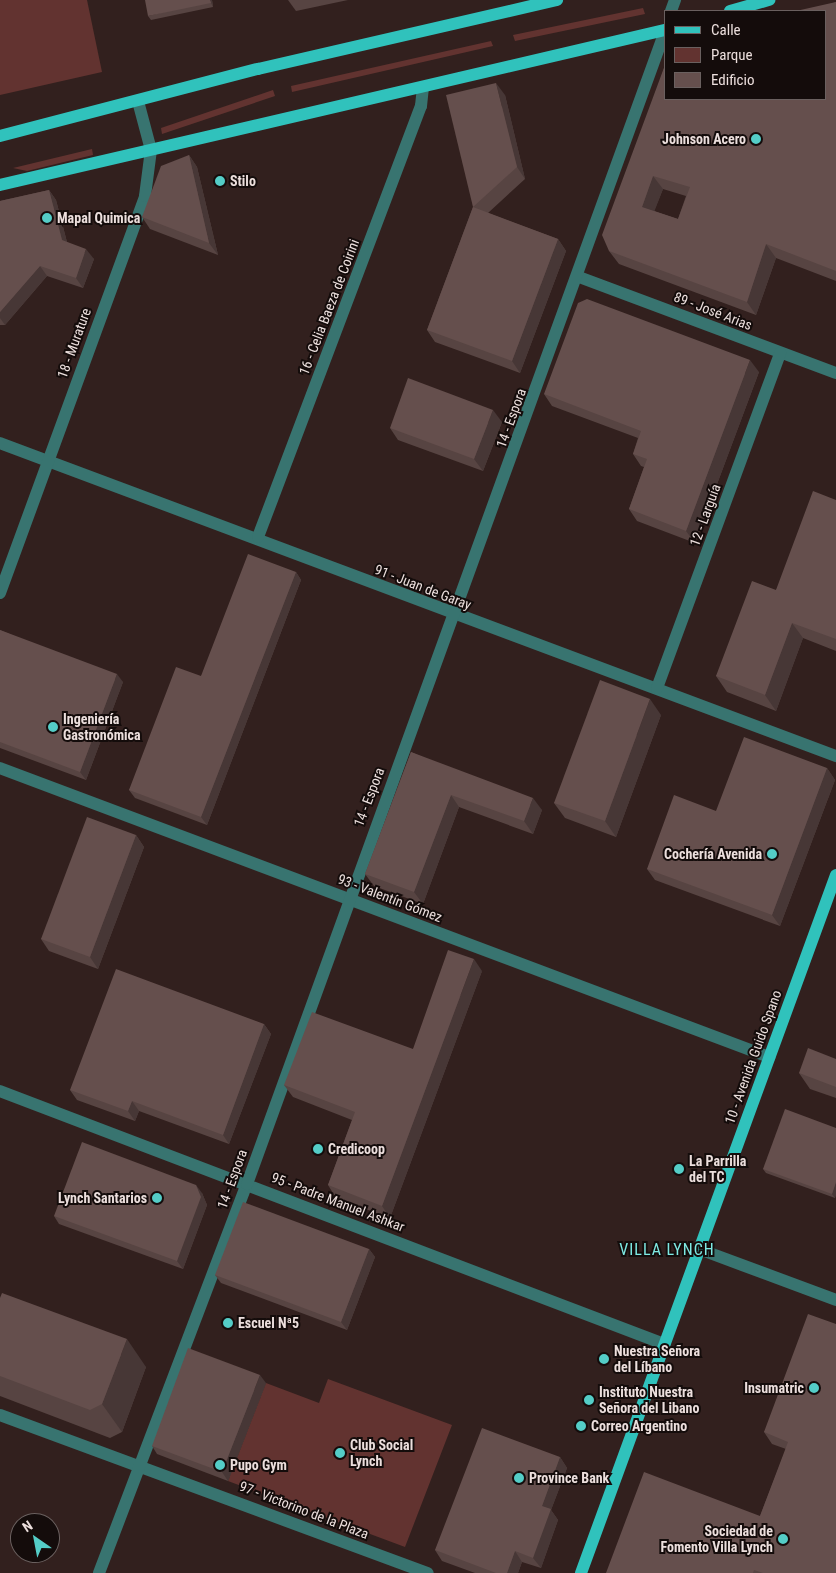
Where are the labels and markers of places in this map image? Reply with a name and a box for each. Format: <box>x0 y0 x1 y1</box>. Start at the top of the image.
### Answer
place label: Johnson Acero <box>662 131 746 147</box>
marker: Johnson Acero <box>750 133 762 145</box>
place label: Stilo <box>230 173 256 189</box>
marker: Stilo <box>214 175 226 187</box>
place label: Mapal Quimica <box>57 210 140 226</box>
marker: Mapal Quimica <box>41 212 53 224</box>
place label: Ingeniería Gastronómica <box>63 711 141 744</box>
marker: Ingeniería Gastronómica <box>47 721 59 733</box>
place label: Cochería Avenida <box>664 846 762 862</box>
marker: Cochería Avenida <box>766 848 778 860</box>
place label: Credicoop <box>328 1141 385 1157</box>
marker: Credicoop <box>312 1143 324 1155</box>
place label: La Parrilla del TC <box>689 1153 746 1186</box>
marker: La Parrilla del TC <box>673 1163 685 1175</box>
place label: Lynch Santarios <box>58 1190 147 1206</box>
marker: Lynch Santarios <box>151 1192 163 1204</box>
place label: Escuel Nª5 <box>238 1315 299 1331</box>
marker: Escuel Nª5 <box>222 1317 234 1329</box>
place label: Nuestra Señora del Líbano <box>614 1343 700 1375</box>
marker: Nuestra Señora del Líbano <box>598 1353 610 1365</box>
place label: Insumatric <box>744 1380 804 1396</box>
marker: Insumatric <box>808 1382 820 1394</box>
place label: Instituto Nuestra Señora del Libano <box>599 1384 699 1416</box>
marker: Instituto Nuestra Señora del Libano <box>583 1394 595 1406</box>
place label: Correo Argentino <box>591 1418 687 1434</box>
marker: Correo Argentino <box>575 1420 587 1432</box>
place label: Club Social Lynch <box>350 1437 413 1470</box>
marker: Club Social Lynch <box>334 1447 346 1459</box>
place label: Pupo Gym <box>230 1457 287 1473</box>
marker: Pupo Gym <box>214 1459 226 1471</box>
place label: Province Bank <box>529 1470 609 1486</box>
marker: Province Bank <box>513 1472 525 1484</box>
place label: Sociedad de Fomento Villa Lynch <box>660 1523 773 1555</box>
marker: Sociedad de Fomento Villa Lynch <box>777 1533 789 1545</box>

